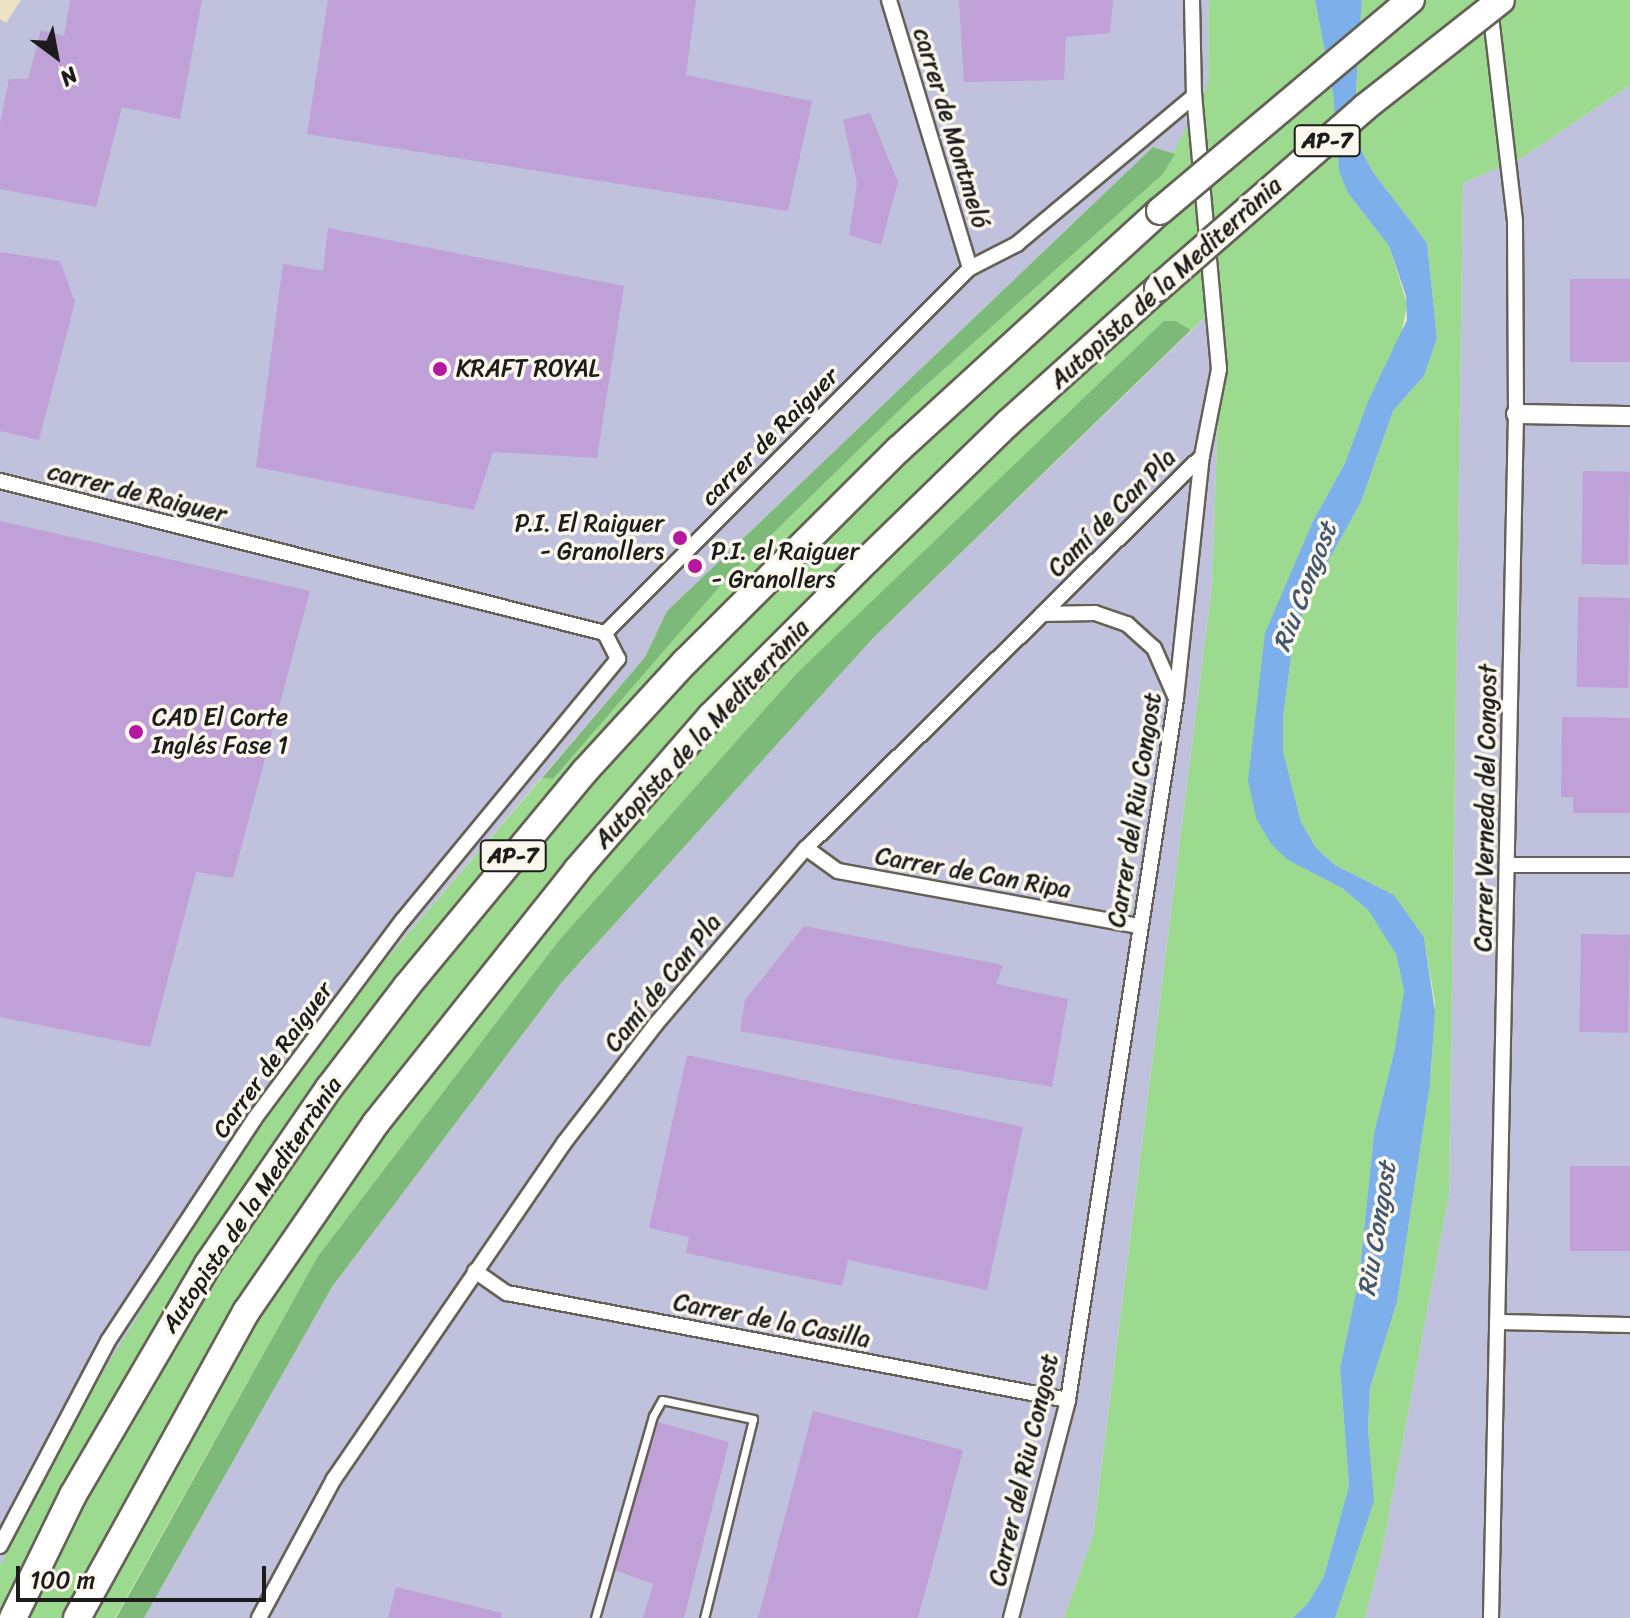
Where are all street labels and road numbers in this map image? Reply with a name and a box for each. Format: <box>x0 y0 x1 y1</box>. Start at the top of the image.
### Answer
street label: carrer de Montmeló <box>907 24 995 232</box>
road number: AP-7 <box>1293 123 1361 159</box>
street label: Autopista de la Mediterrània <box>1044 171 1288 395</box>
street label: carrer de Raiguer <box>695 362 845 512</box>
street label: Camí de Can Pla <box>1042 443 1182 583</box>
street label: carrer de Raiguer <box>44 457 230 529</box>
street label: Autopista de la Mediterrània <box>588 614 816 854</box>
street label: Carrer Verneda del Congost <box>1469 663 1503 953</box>
street label: Carrer del Riu Congost <box>1102 690 1168 930</box>
road number: AP-7 <box>479 838 547 874</box>
street label: Carrer de Can Ripa <box>873 842 1073 904</box>
street label: Camí de Can Pla <box>599 908 727 1058</box>
street label: Carrer de Raiguer <box>206 976 340 1144</box>
street label: Autopista de la Mediterrània <box>156 1072 348 1338</box>
street label: Carrer de la Casilla <box>670 1288 874 1354</box>
street label: Carrer del Riu Congost <box>983 1351 1065 1589</box>

